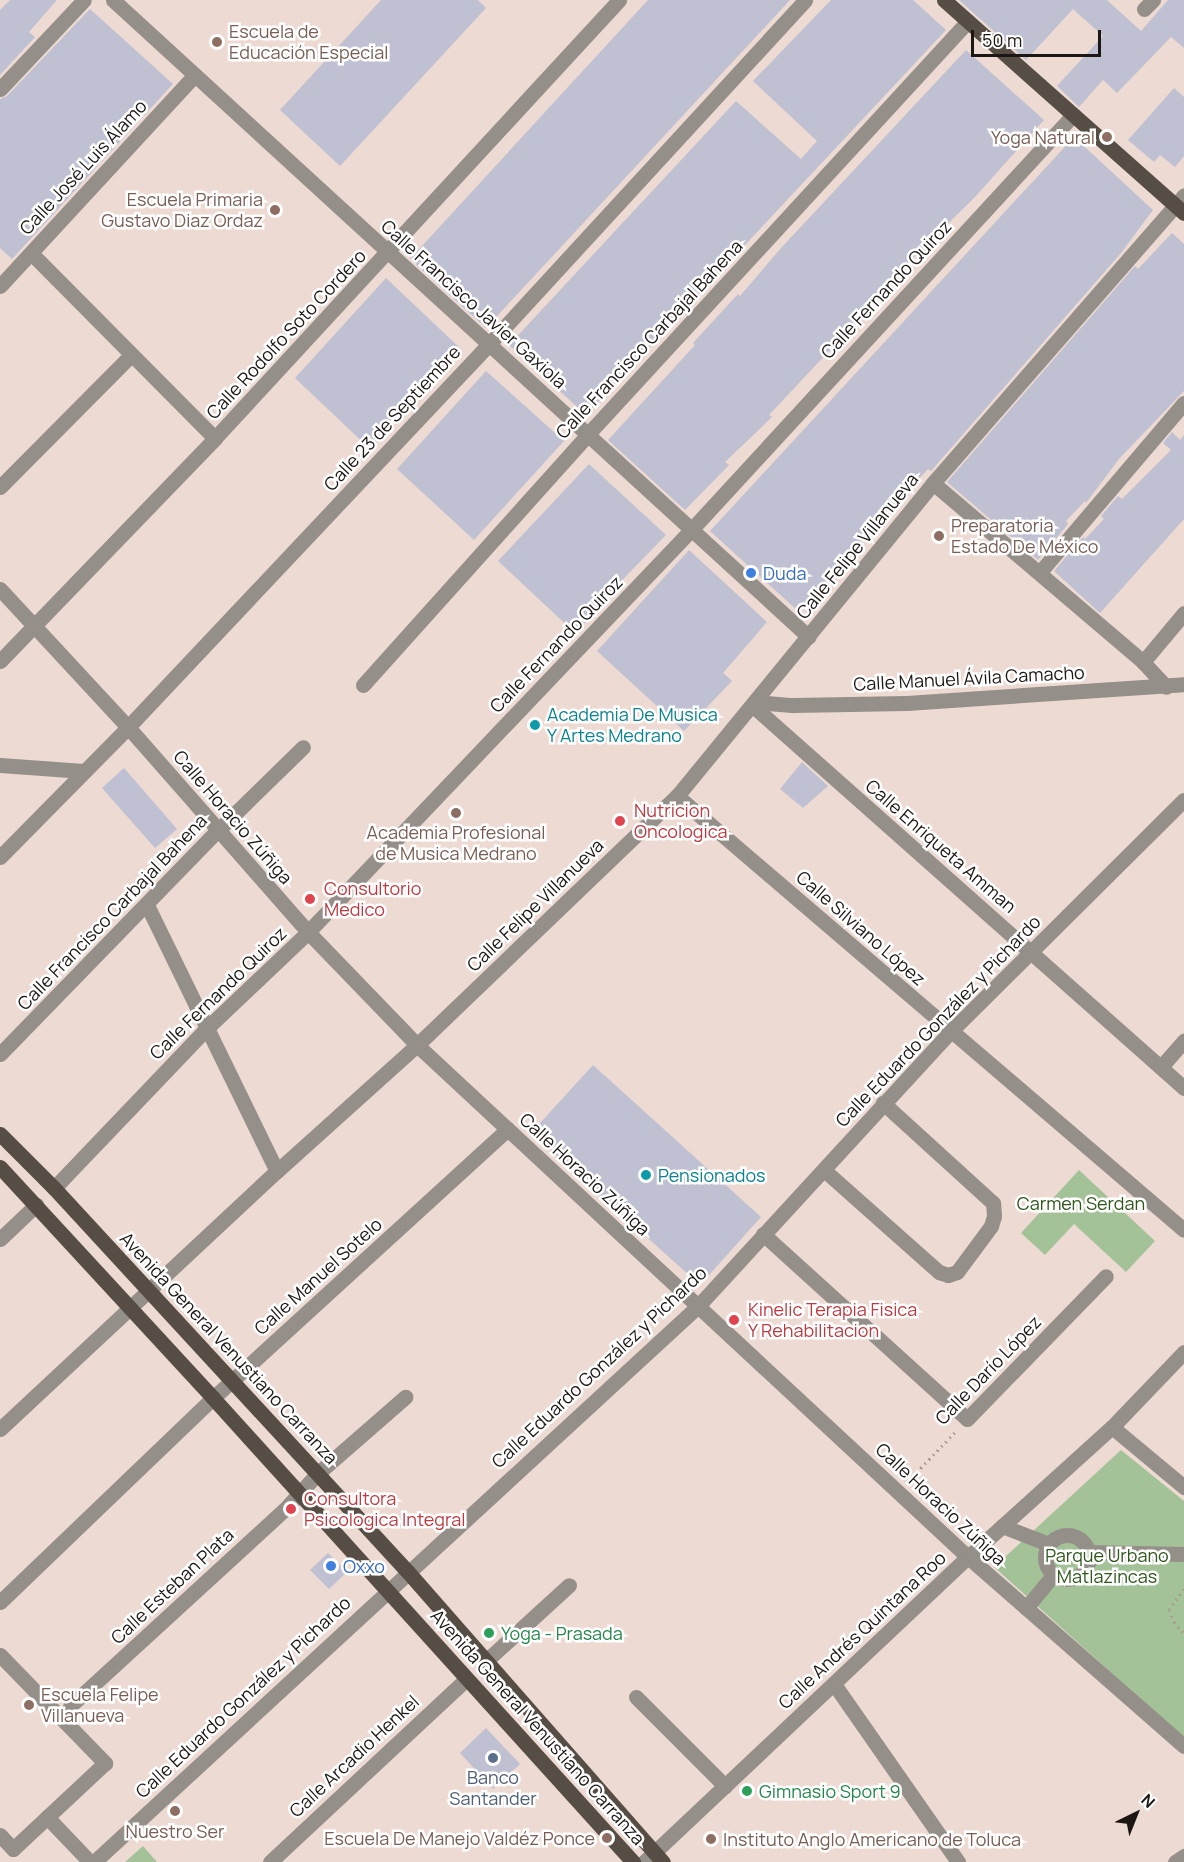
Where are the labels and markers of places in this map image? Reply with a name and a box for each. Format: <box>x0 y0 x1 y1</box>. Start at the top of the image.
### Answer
place label: Escuela de Educación Especial <box>229 21 388 63</box>
marker: Escuela de Educación Especial <box>210 35 224 49</box>
place label: Yoga Natural <box>991 126 1095 148</box>
marker: Yoga Natural <box>1100 130 1114 144</box>
place label: Escuela Primaria Gustavo Diaz Ordaz <box>101 189 263 232</box>
marker: Escuela Primaria Gustavo Diaz Ordaz <box>268 203 282 217</box>
place label: Preparatoria Estado De México <box>951 515 1098 558</box>
marker: Preparatoria Estado De México <box>932 529 946 543</box>
place label: Duda <box>763 562 806 584</box>
marker: Duda <box>744 566 758 580</box>
place label: Academia De Musica Y Artes Medrano <box>547 704 718 746</box>
marker: Academia De Musica Y Artes Medrano <box>528 718 542 732</box>
place label: Nutricion Oncologica <box>634 800 728 842</box>
marker: Academia Profesional de Musica Medrano <box>449 806 463 820</box>
marker: Nutricion Oncologica <box>611 812 629 830</box>
place label: Academia Profesional de Musica Medrano <box>367 822 545 864</box>
place label: Consultorio Medico <box>324 878 421 920</box>
marker: Consultorio Medico <box>301 890 319 908</box>
place label: Pensionados <box>658 1164 765 1186</box>
marker: Pensionados <box>639 1168 653 1182</box>
place label: Kinelic Terapia Fisica Y Rehabilitacion <box>748 1299 917 1342</box>
marker: Kinelic Terapia Fisica Y Rehabilitacion <box>725 1311 743 1329</box>
place label: Consultora Psicologica Integral <box>304 1488 465 1530</box>
marker: Consultora Psicologica Integral <box>282 1500 300 1518</box>
place label: Oxxo <box>343 1555 385 1577</box>
marker: Oxxo <box>324 1559 338 1573</box>
place label: Yoga - Prasada <box>501 1622 623 1644</box>
marker: Yoga - Prasada <box>482 1626 496 1640</box>
place label: Escuela Felipe Villanueva <box>41 1684 159 1726</box>
marker: Escuela Felipe Villanueva <box>22 1698 36 1712</box>
marker: Banco Santander <box>486 1751 500 1765</box>
place label: Banco Santander <box>449 1767 537 1810</box>
place label: Gimnasio Sport 9 <box>759 1780 901 1802</box>
marker: Gimnasio Sport 9 <box>740 1784 754 1798</box>
marker: Nuestro Ser <box>168 1804 182 1818</box>
place label: Nuestro Ser <box>126 1820 224 1842</box>
place label: Escuela De Manejo Valdéz Ponce <box>324 1827 595 1849</box>
place label: Instituto Anglo Americano de Toluca <box>723 1828 1021 1850</box>
marker: Escuela De Manejo Valdéz Ponce <box>600 1831 614 1845</box>
marker: Instituto Anglo Americano de Toluca <box>704 1832 718 1846</box>

